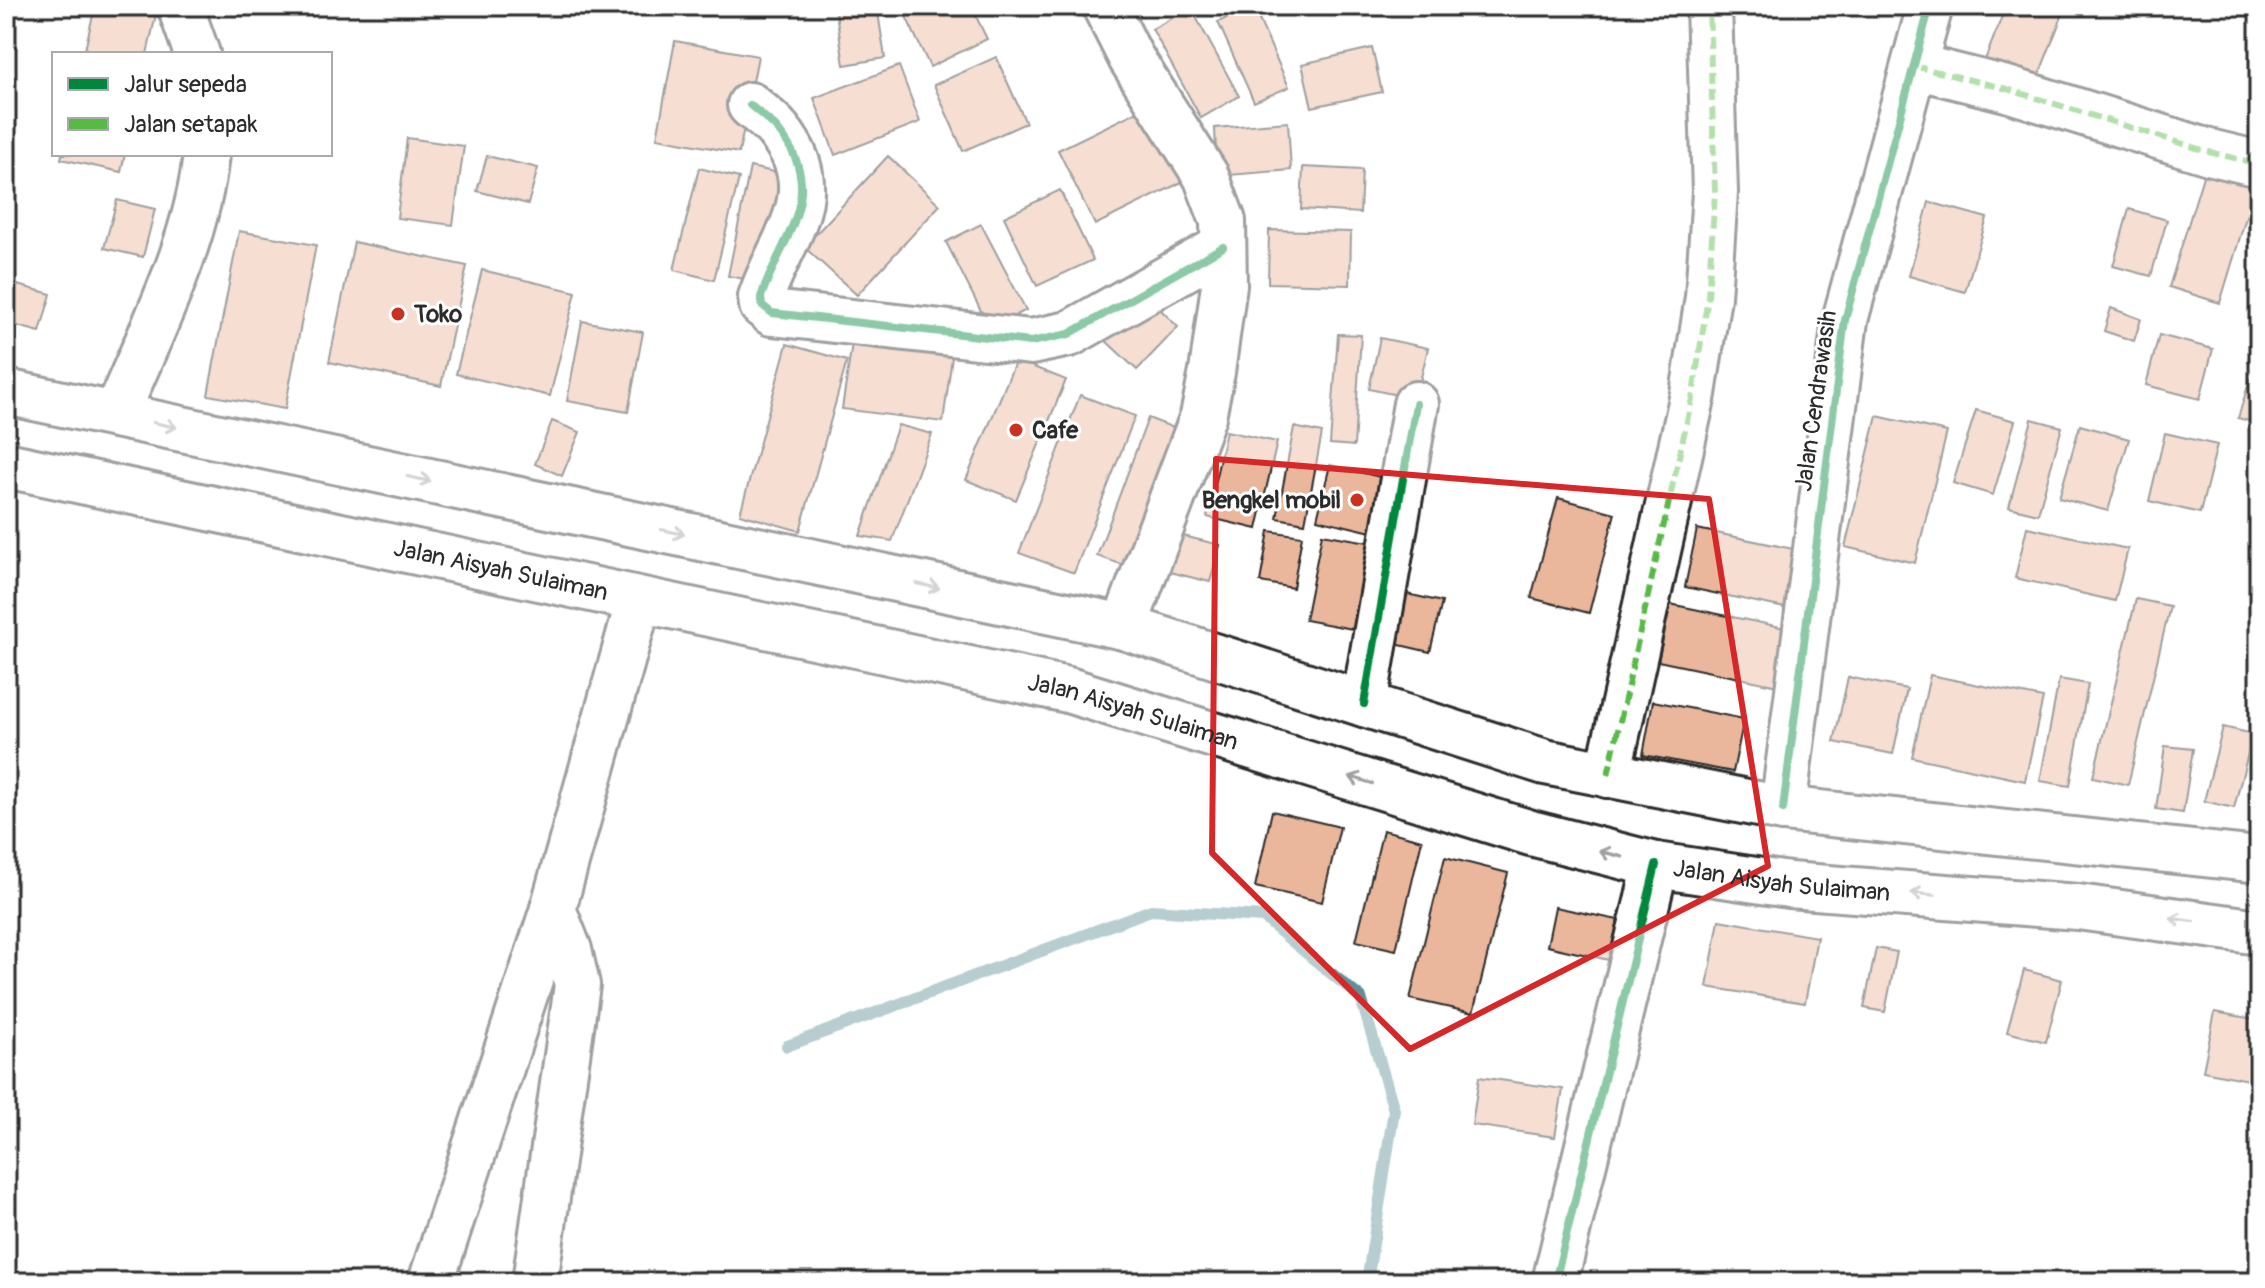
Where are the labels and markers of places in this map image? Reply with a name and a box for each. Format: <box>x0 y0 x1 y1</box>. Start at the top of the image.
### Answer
place label: Toko <box>413 300 462 329</box>
marker: Toko <box>389 305 407 323</box>
place label: Cafe <box>1032 416 1079 445</box>
marker: Cafe <box>1007 421 1025 439</box>
place label: Bengkel mobil <box>1202 486 1341 515</box>
marker: Bengkel mobil <box>1348 491 1366 509</box>

